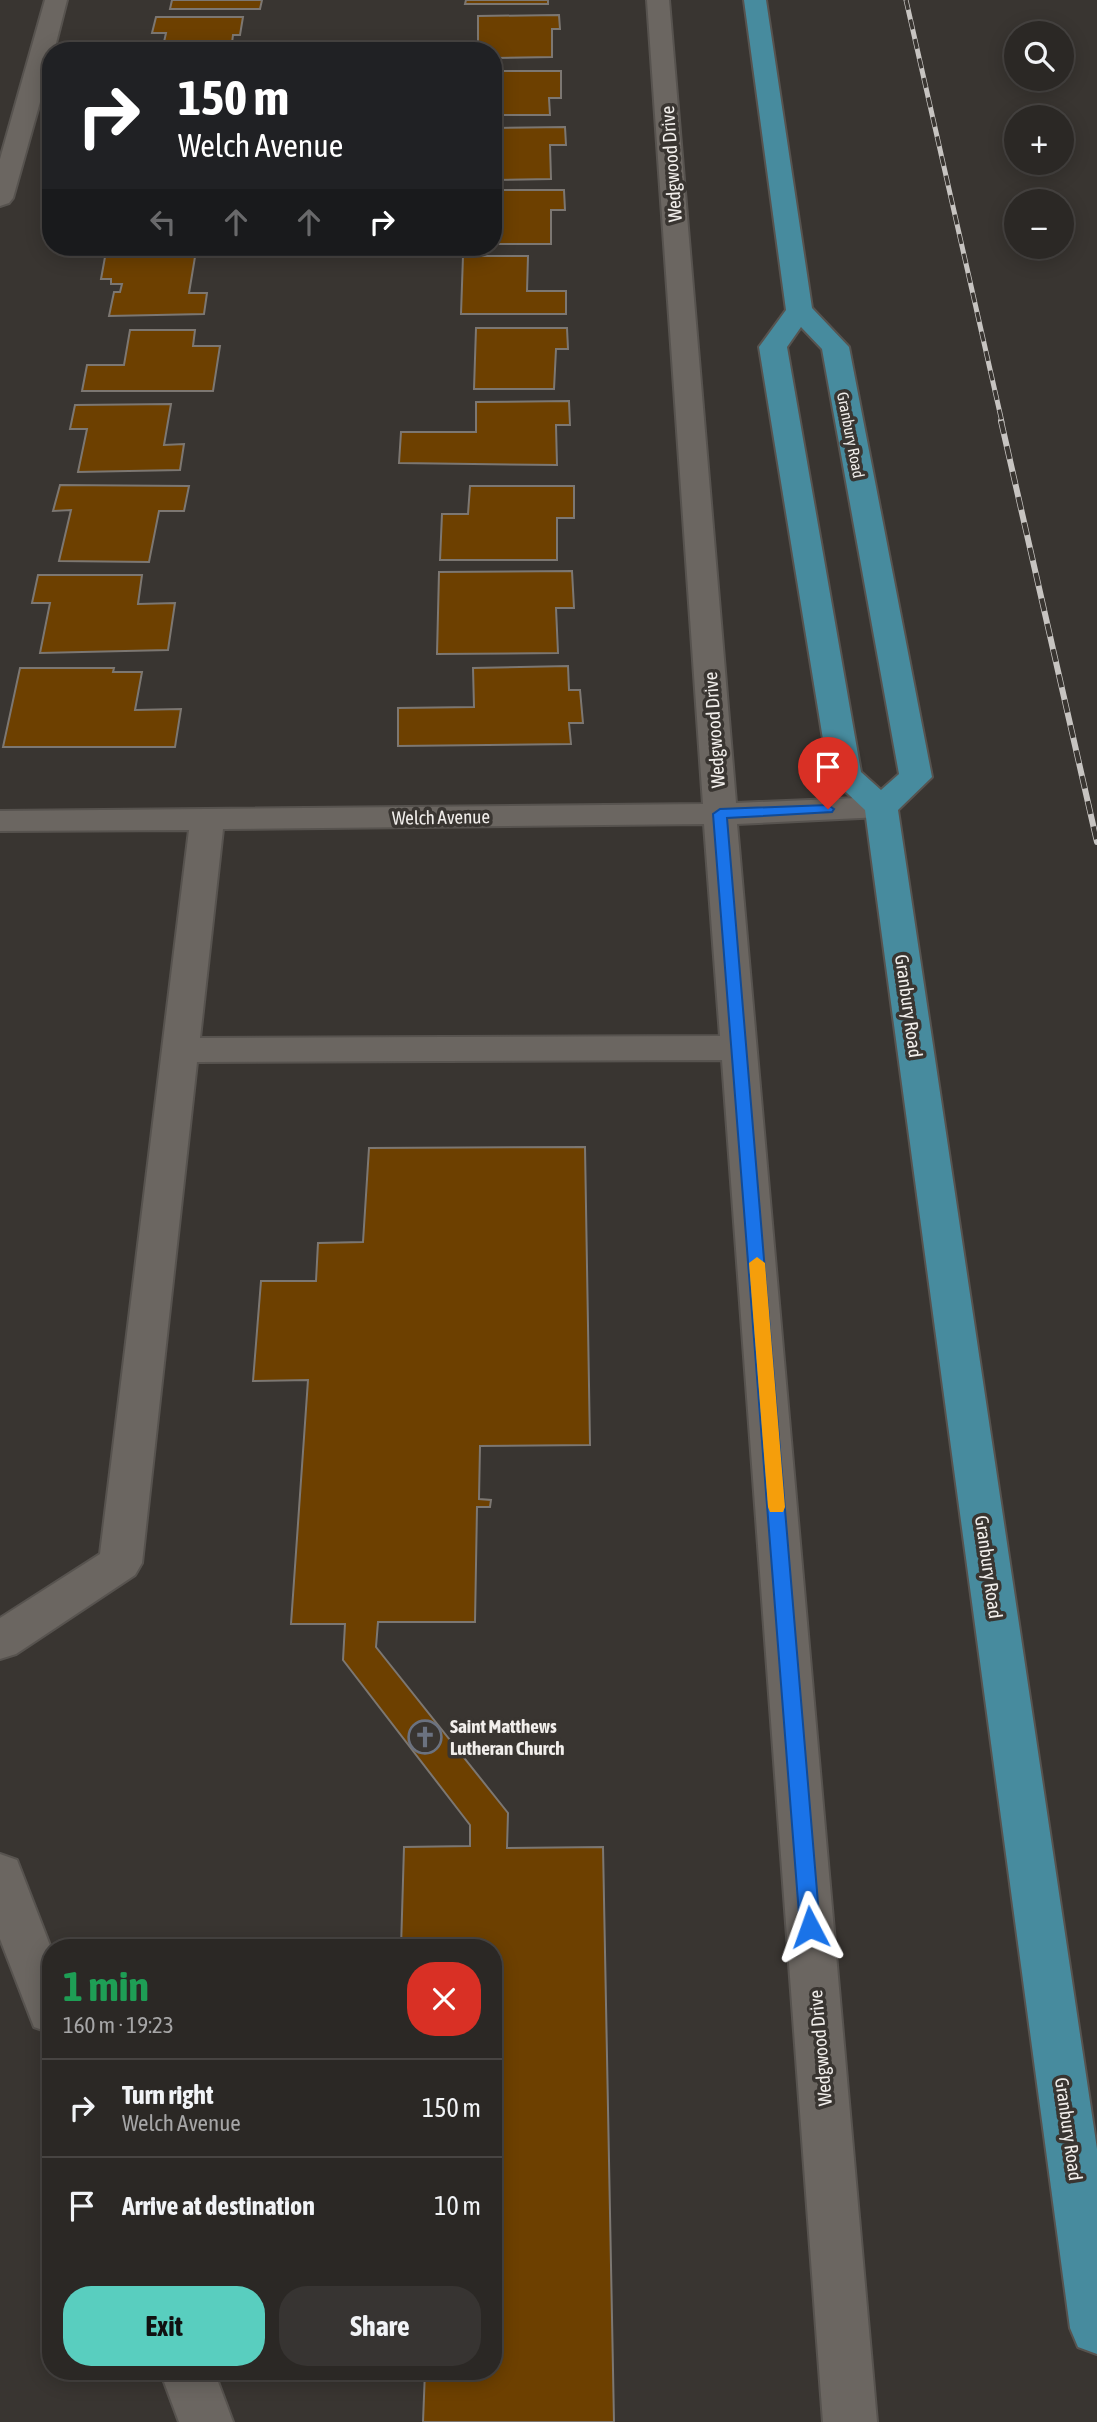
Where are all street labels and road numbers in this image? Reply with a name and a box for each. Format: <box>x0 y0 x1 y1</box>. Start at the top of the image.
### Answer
street label: Wedgwood Drive <box>656 105 686 223</box>
street label: Granbury Road <box>833 390 868 480</box>
street label: Wedgwood Drive <box>699 671 729 789</box>
street label: Welch Avenue <box>392 805 490 829</box>
street label: Granbury Road <box>891 953 927 1059</box>
street label: Granbury Road <box>971 1514 1007 1620</box>
street label: Wedgwood Drive <box>804 1989 836 2107</box>
street label: Granbury Road <box>1051 2076 1087 2182</box>

